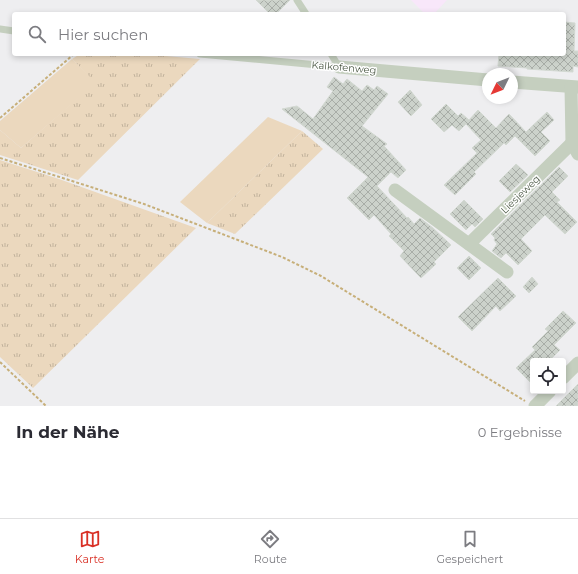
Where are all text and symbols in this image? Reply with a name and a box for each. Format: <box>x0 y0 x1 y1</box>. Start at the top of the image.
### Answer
search box <box>12 12 566 56</box>
icon: search <box>26 23 48 45</box>
text: Hier suchen <box>58 25 148 44</box>
street label: Kalkofenweg <box>311 58 377 77</box>
north arrow <box>482 68 518 104</box>
street label: Liesjeweg <box>498 172 543 216</box>
map controls <box>530 358 566 394</box>
button: locate <box>530 358 566 394</box>
text: In der Nähe <box>16 422 120 442</box>
text: 0 Ergebnisse <box>478 424 562 440</box>
tab: Karte <box>75 528 104 566</box>
tab: Route <box>254 528 287 566</box>
tab: Gespeichert <box>436 528 503 566</box>

